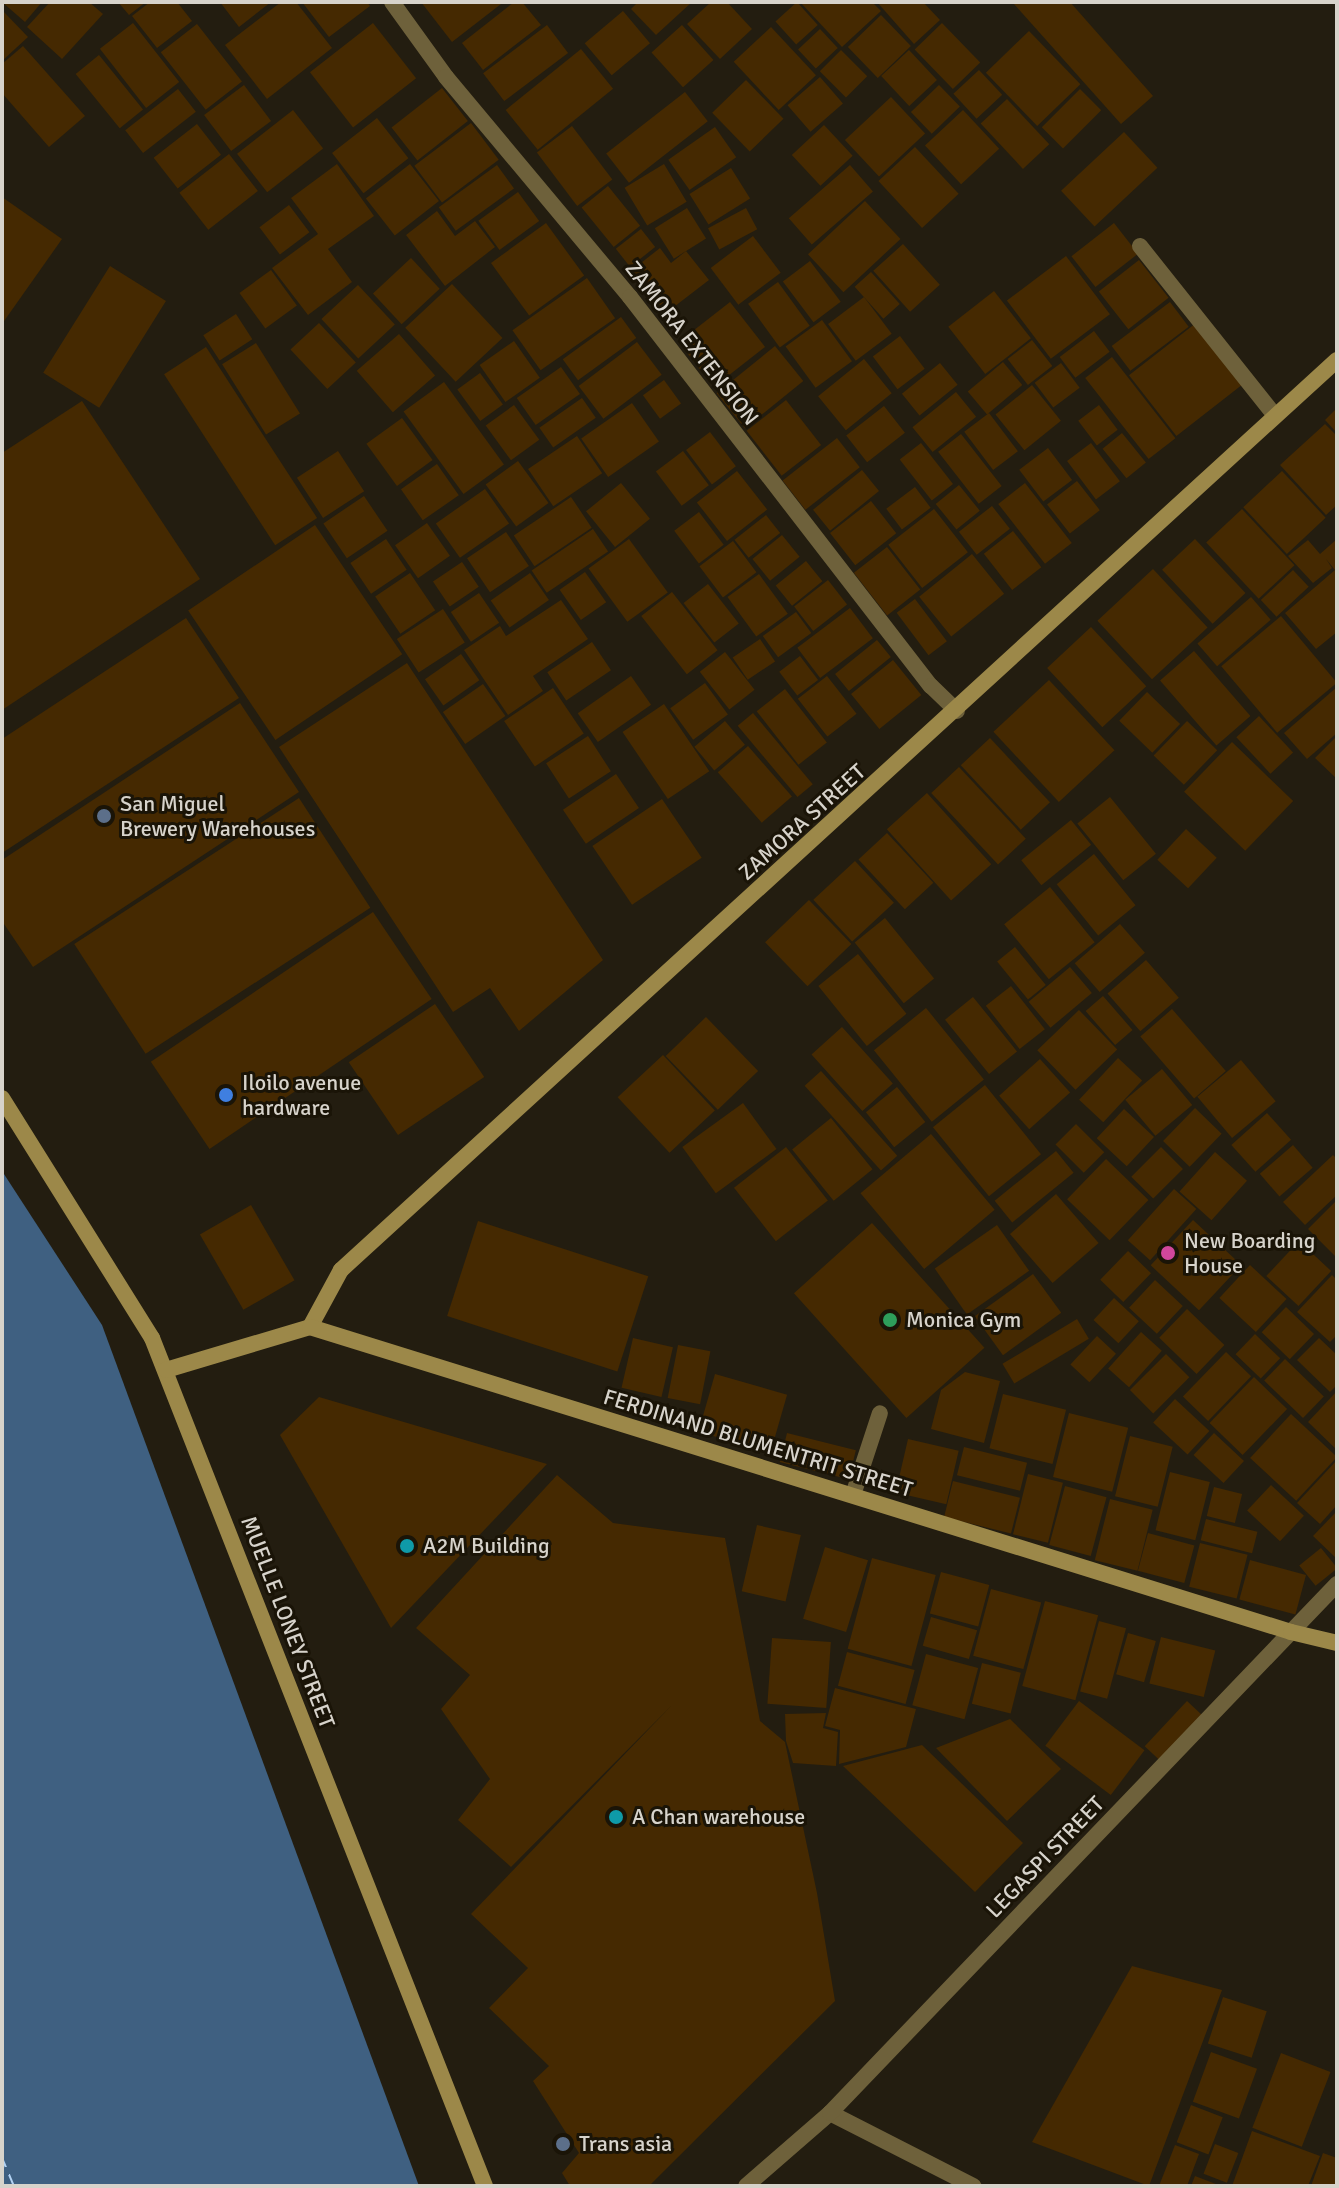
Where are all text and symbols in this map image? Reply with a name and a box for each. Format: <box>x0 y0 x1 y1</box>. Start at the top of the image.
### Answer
street label: ZAMORA EXTENSION <box>620 256 764 430</box>
street label: ZAMORA STREET <box>733 758 871 886</box>
place label: San Miguel Brewery Warehouses <box>120 790 315 842</box>
marker: San Miguel Brewery Warehouses <box>95 807 113 825</box>
place label: Iloilo avenue hardware <box>242 1069 361 1120</box>
marker: Iloilo avenue hardware <box>217 1086 235 1104</box>
place label: New Boarding House <box>1184 1227 1315 1278</box>
marker: New Boarding House <box>1159 1244 1177 1262</box>
place label: Monica Gym <box>906 1307 1021 1333</box>
marker: Monica Gym <box>881 1311 899 1329</box>
street label: FERDINAND BLUMENTRIT STREET <box>600 1383 916 1503</box>
street label: MUELLE LONEY STREET <box>235 1512 341 1732</box>
place label: A2M Building <box>423 1533 550 1559</box>
marker: A2M Building <box>398 1537 416 1555</box>
street label: LEGASPI STREET <box>980 1791 1110 1923</box>
place label: A Chan warehouse <box>632 1804 805 1830</box>
marker: A Chan warehouse <box>607 1808 625 1826</box>
place label: Trans asia <box>579 2131 672 2157</box>
marker: Trans asia <box>554 2135 572 2153</box>

